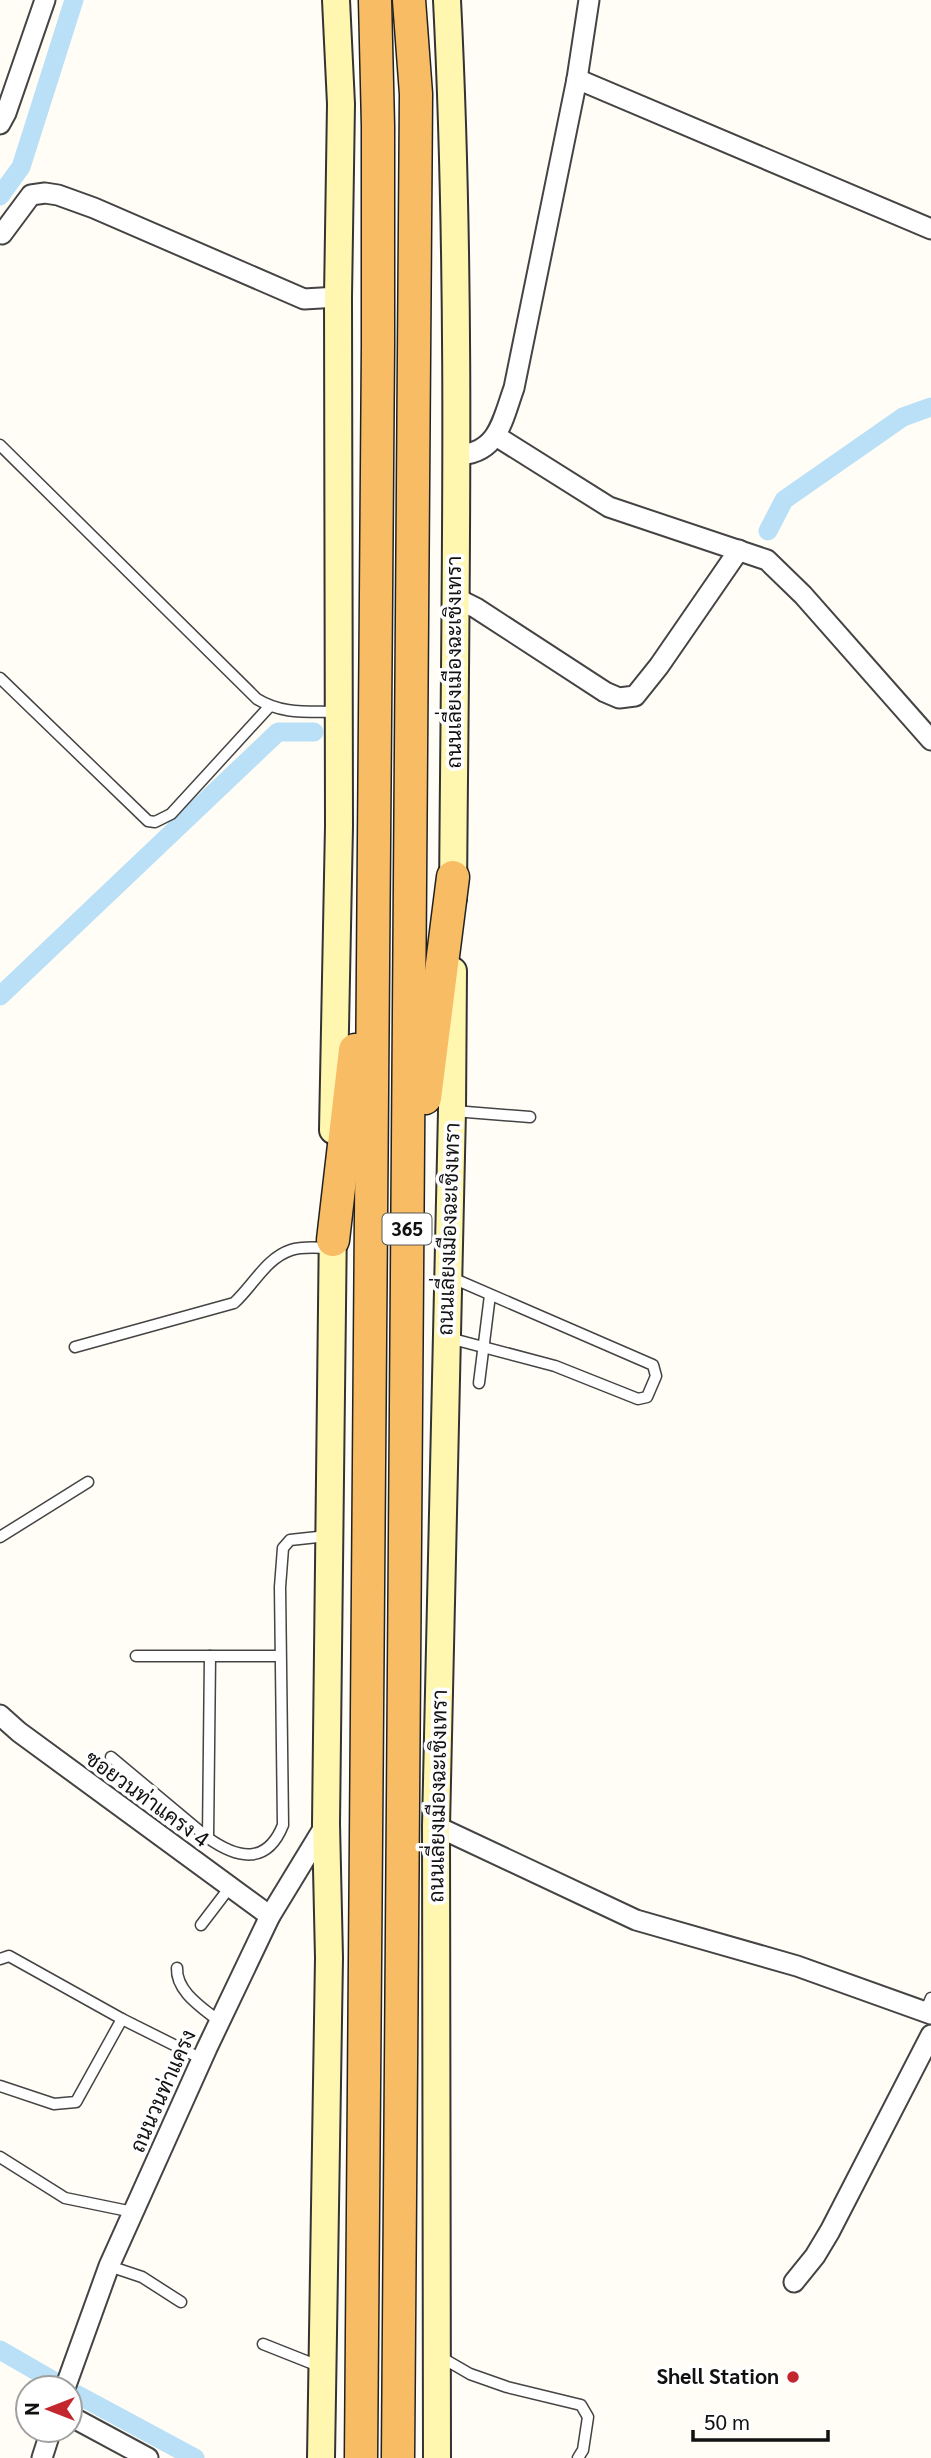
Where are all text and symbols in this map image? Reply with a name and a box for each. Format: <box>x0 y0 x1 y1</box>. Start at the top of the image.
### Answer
street label: ถนนเลี่ยงเมืองฉะเชิงเทรา <box>434 555 466 769</box>
street label: ถนนเลี่ยงเมืองฉะเชิงเทรา <box>425 1122 465 1336</box>
road number: 365 <box>382 1214 432 1245</box>
street label: ถนนเลี่ยงเมืองฉะเชิงเทรา <box>416 1689 452 1903</box>
street label: ซอยวนท่าแครง 4 <box>81 1744 215 1852</box>
street label: ถนนวนท่าแครง <box>123 2025 201 2156</box>
place label: Shell Station <box>657 2362 779 2389</box>
marker: Shell Station <box>785 2369 801 2385</box>
north arrow <box>14 2374 84 2444</box>
scale bar <box>693 2398 828 2442</box>
text: N <box>19 2402 43 2416</box>
text: 50 m <box>704 2408 750 2435</box>

